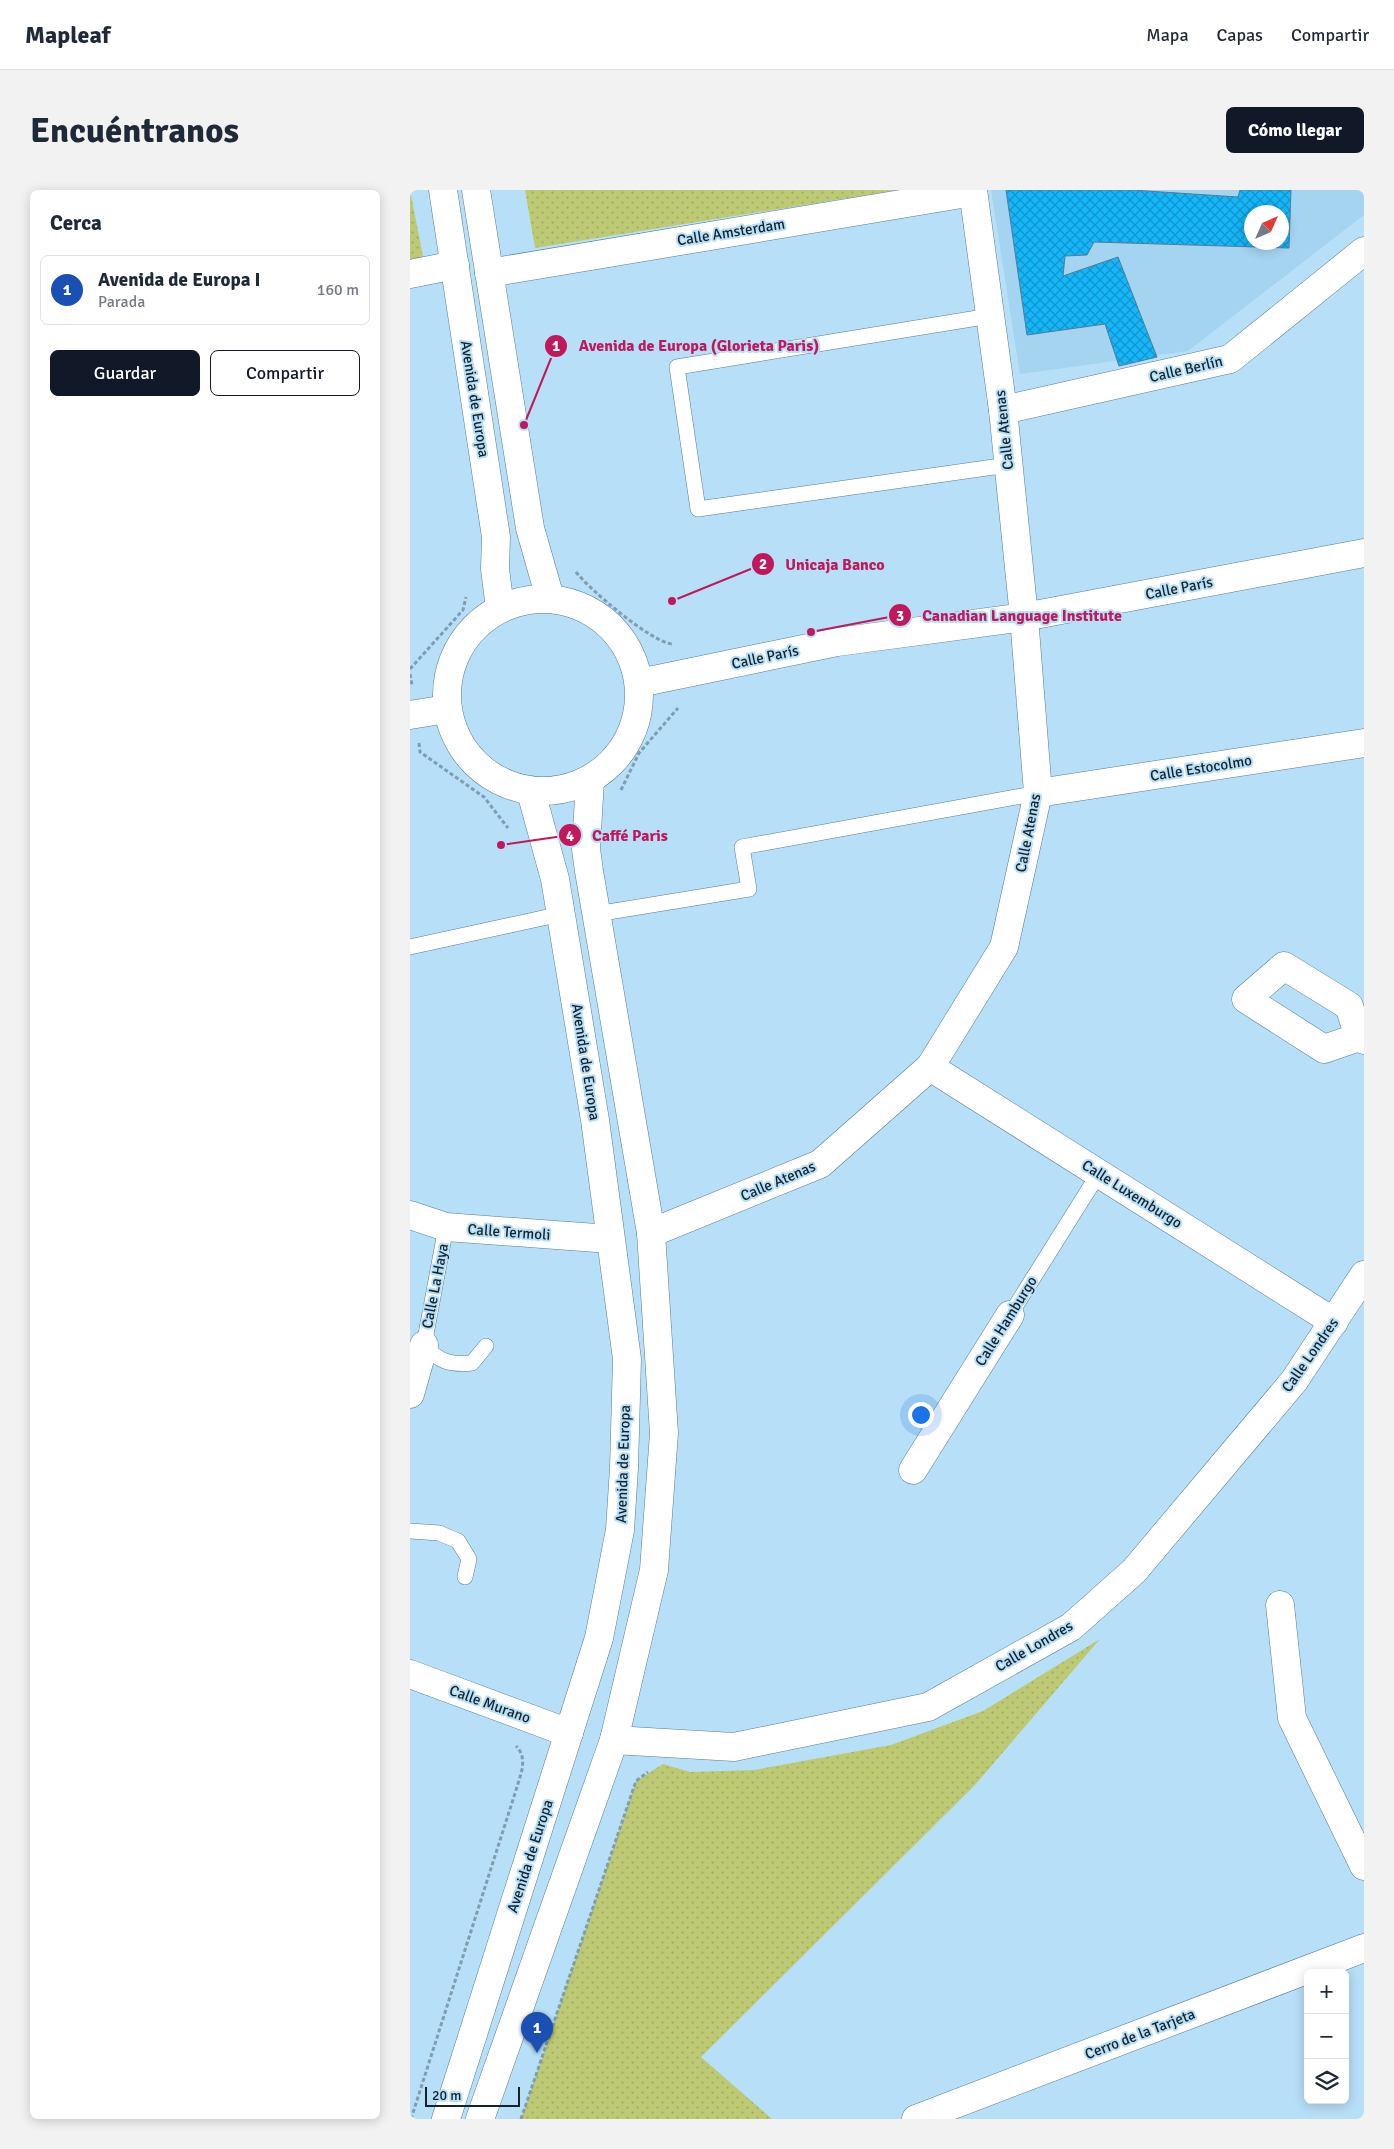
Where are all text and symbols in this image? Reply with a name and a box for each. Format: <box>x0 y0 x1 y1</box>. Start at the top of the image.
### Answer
text: Mapleaf <box>25 20 110 50</box>
text: Mapa <box>1146 24 1189 46</box>
text: Capas <box>1217 24 1263 46</box>
text: Compartir <box>1291 24 1369 46</box>
button: Cómo llegar <box>1226 107 1364 153</box>
text: Encuéntranos <box>30 109 239 152</box>
north arrow <box>1244 205 1289 250</box>
text: Cerca <box>50 210 102 236</box>
street label: Calle Amsterdam <box>676 215 786 249</box>
text: Avenida de Europa I <box>98 268 261 292</box>
text: 1 <box>63 280 71 300</box>
text: 160 m <box>317 280 359 300</box>
text: Parada <box>98 292 145 312</box>
callout: Avenida de Europa (Glorieta Paris) <box>543 330 829 361</box>
text: Avenida de Europa (Glorieta Paris) <box>579 336 819 356</box>
text: 1 <box>552 337 560 355</box>
street label: Avenida de Europa <box>457 339 493 459</box>
button: Guardar <box>50 350 200 396</box>
button: Compartir <box>210 350 360 396</box>
street label: Calle Berlín <box>1148 352 1224 386</box>
street label: Calle Atenas <box>991 389 1017 471</box>
callout: Unicaja Banco <box>751 548 895 579</box>
text: 2 <box>759 555 767 573</box>
text: Unicaja Banco <box>785 555 885 575</box>
street label: Calle París <box>1144 573 1215 603</box>
callout: Canadian Language Institute <box>887 600 1132 631</box>
text: Canadian Language Institute <box>922 606 1122 626</box>
text: 3 <box>896 607 904 625</box>
street label: Calle París <box>730 641 801 673</box>
street label: Calle Estocolmo <box>1149 751 1253 785</box>
street label: Calle Atenas <box>1012 792 1045 874</box>
callout: Caffé Paris <box>558 820 678 851</box>
text: Caffé Paris <box>592 826 668 846</box>
text: 4 <box>566 827 574 845</box>
street label: Avenida de Europa <box>568 1002 604 1122</box>
street label: Calle Luxemburgo <box>1079 1156 1186 1232</box>
street label: Calle Atenas <box>738 1157 819 1205</box>
street label: Calle Termoli <box>467 1220 551 1244</box>
street label: Calle La Haya <box>418 1242 452 1330</box>
street label: Calle Hamburgo <box>971 1272 1041 1369</box>
street label: Calle Londres <box>1278 1314 1342 1396</box>
your location <box>908 1402 934 1428</box>
street label: Avenida de Europa <box>612 1405 634 1523</box>
street label: Calle Londres <box>992 1616 1076 1675</box>
street label: Calle Murano <box>447 1681 533 1727</box>
street label: Avenida de Europa <box>503 1797 557 1915</box>
map controls <box>1304 1969 1349 2104</box>
button: + <box>1304 1969 1349 2014</box>
street label: Cerro de la Tarjeta <box>1082 2005 1198 2063</box>
pin: 1 <box>521 2012 553 2053</box>
button: − <box>1304 2014 1349 2059</box>
button: layers <box>1304 2059 1349 2104</box>
scale bar <box>425 2084 520 2107</box>
text: 20 m <box>432 2087 461 2104</box>

